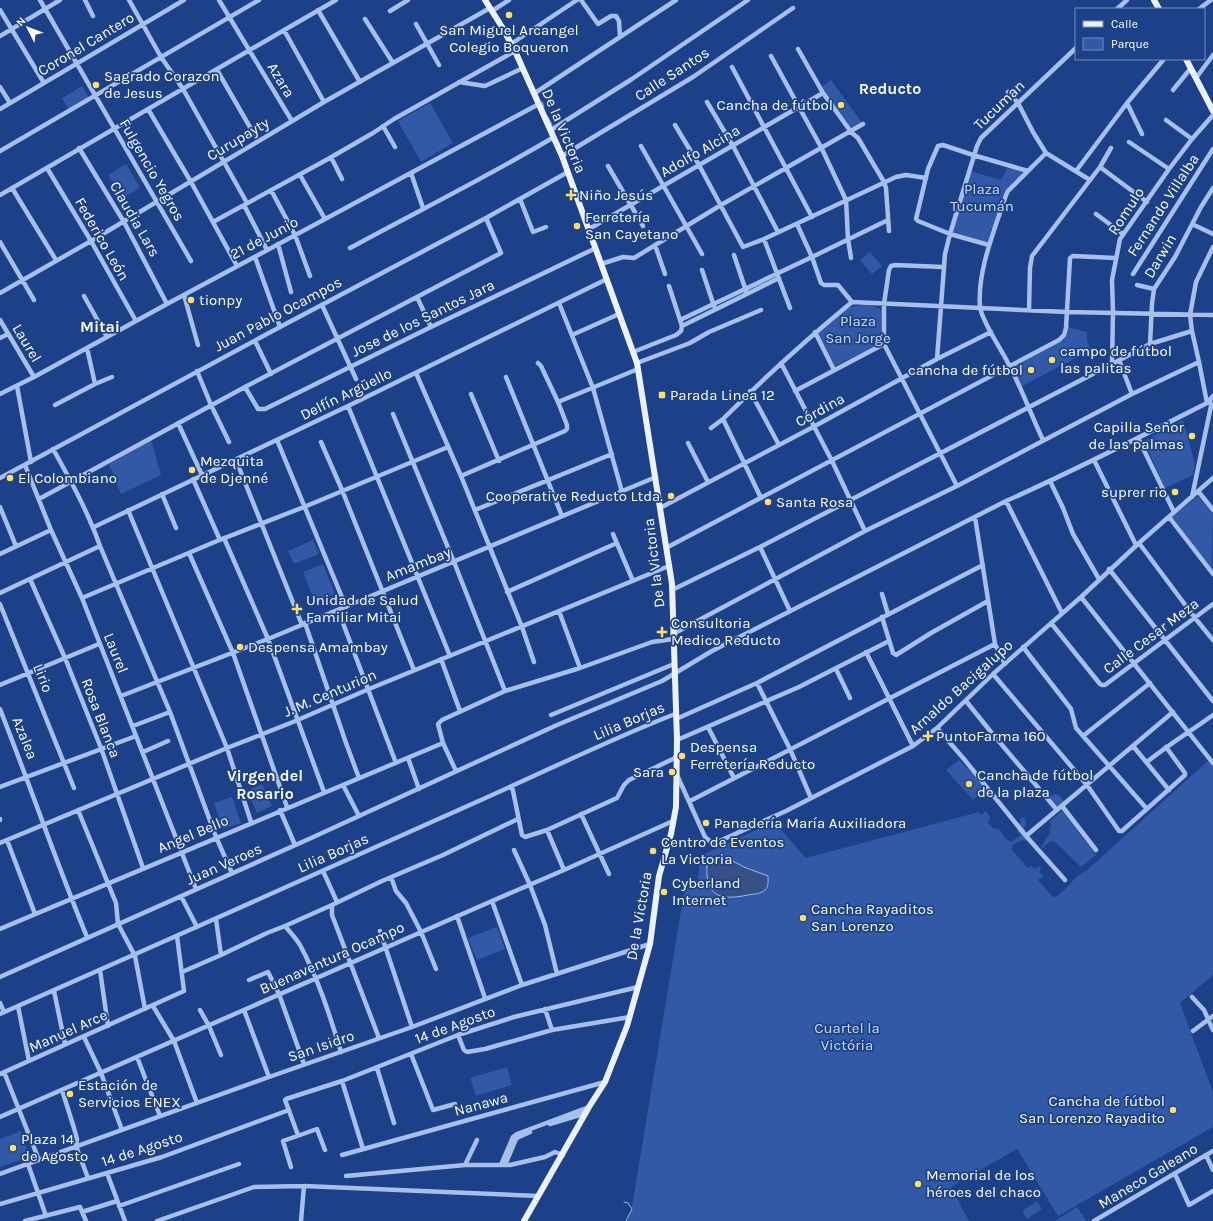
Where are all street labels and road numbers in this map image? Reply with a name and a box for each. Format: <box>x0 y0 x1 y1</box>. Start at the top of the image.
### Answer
street label: Coronel Cantero <box>35 8 137 80</box>
street label: Calle Santos <box>631 43 713 105</box>
street label: Azara <box>264 59 298 101</box>
street label: Tucuman <box>970 76 1028 134</box>
street label: De la Victoria <box>538 86 590 176</box>
street label: Curupayty <box>204 113 272 165</box>
street label: Fulgencio Yegros <box>115 116 189 224</box>
street label: Adolfo Alcina <box>657 121 743 181</box>
street label: Fernando Villalba <box>1123 150 1203 260</box>
street label: Claudia Lars <box>106 178 164 260</box>
street label: Romulo <box>1104 184 1148 238</box>
street label: Federico León <box>71 194 133 284</box>
street label: 21 de Junio <box>227 213 301 263</box>
street label: Darwin <box>1140 231 1180 281</box>
street label: Juan Pablo Ocampos <box>211 273 345 355</box>
street label: Jose de los Santos Jara <box>348 275 498 361</box>
street label: Laurel <box>9 320 45 366</box>
street label: Delfín Argüello <box>297 364 395 424</box>
street label: Córdina <box>792 389 848 431</box>
street label: De la Victoria <box>640 517 668 609</box>
street label: Amambay <box>383 543 453 585</box>
street label: Calle Cesar Meza <box>1100 594 1202 678</box>
street label: Laurel <box>100 630 132 676</box>
street label: Arnaldo Bacigalupo <box>906 636 1016 738</box>
street label: Lirio <box>29 661 57 695</box>
street label: J. M. Centurion <box>281 665 379 721</box>
street label: Rosa Blanca <box>78 676 124 760</box>
street label: Lilia Borjas <box>591 698 667 744</box>
street label: Azalea <box>8 714 42 762</box>
street label: Angel Bello <box>155 811 231 857</box>
street label: Lilia Borjas <box>295 829 371 877</box>
street label: Juan Veroes <box>183 839 265 889</box>
street label: De la Victoria <box>622 870 656 962</box>
street label: Buenaventura Ocampo <box>257 918 407 998</box>
street label: 14 de Agosto <box>412 1002 498 1048</box>
street label: Manuel Arce <box>26 1006 110 1056</box>
street label: San Isidro <box>285 1026 357 1066</box>
street label: Nanawa <box>452 1088 510 1120</box>
street label: 14 de Agosto <box>99 1127 185 1171</box>
street label: Maneco Galeano <box>1095 1139 1201 1213</box>

